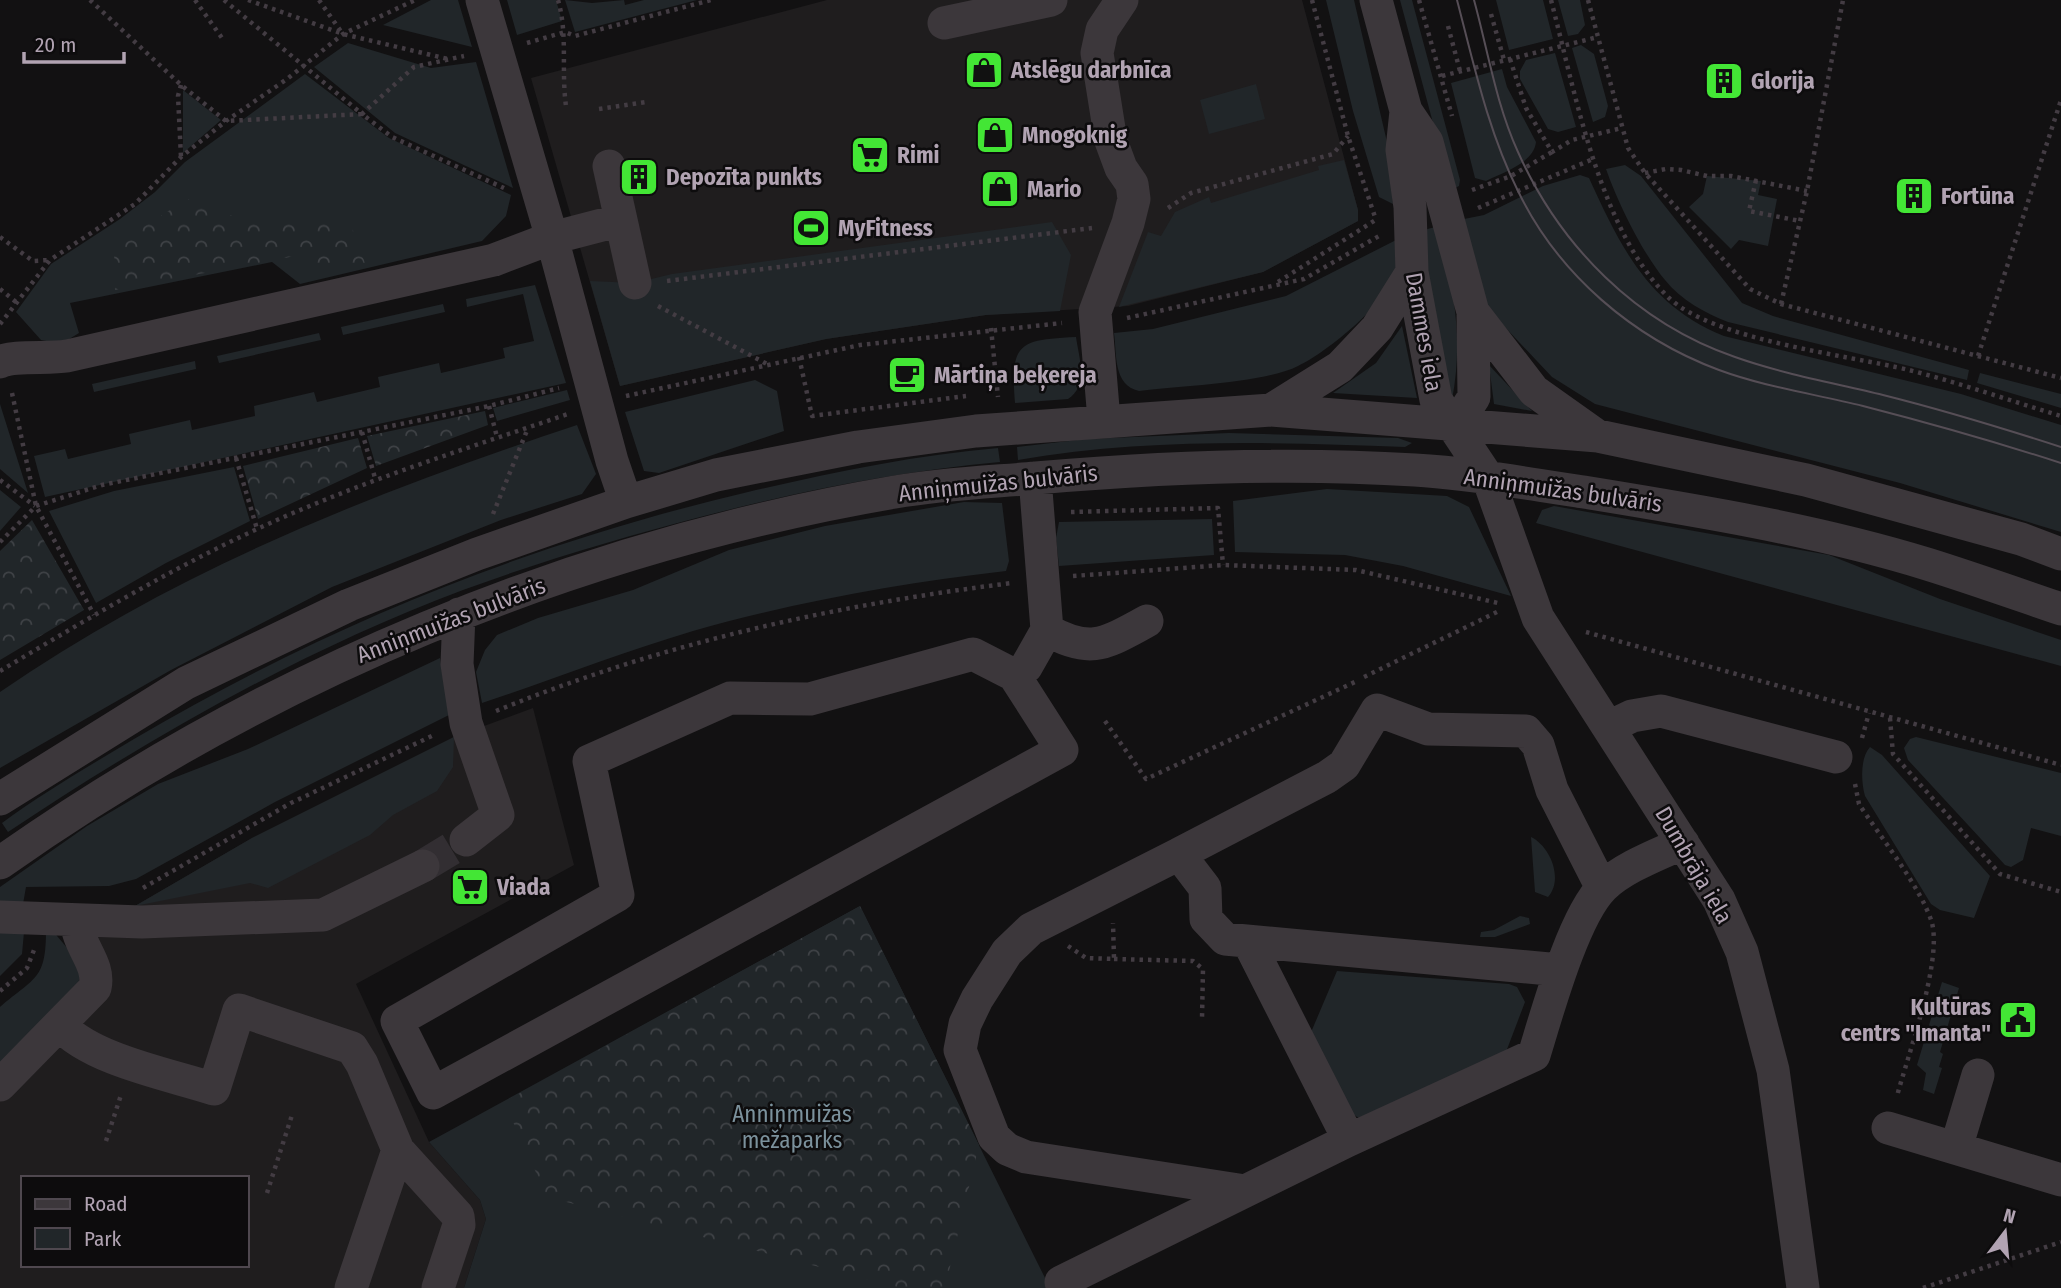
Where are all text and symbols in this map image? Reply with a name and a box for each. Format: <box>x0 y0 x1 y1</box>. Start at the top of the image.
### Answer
scale bar <box>24 21 124 65</box>
text: 20 m <box>35 32 76 58</box>
shop icon: Atslēgu darbnīca <box>963 49 1005 91</box>
place label: Atslēgu darbnīca <box>1010 56 1172 84</box>
building icon: Glorija <box>1703 60 1745 102</box>
place label: Glorija <box>1751 67 1815 95</box>
shop icon: Mnogoknig <box>974 114 1016 156</box>
place label: Mnogoknig <box>1022 121 1128 149</box>
supermarket icon: Rimi <box>849 134 891 176</box>
place label: Rimi <box>897 141 939 169</box>
building icon: Depozīta punkts <box>618 156 660 198</box>
place label: Depozīta punkts <box>666 163 822 191</box>
shop icon: Mario <box>979 168 1021 210</box>
place label: Mario <box>1027 175 1082 203</box>
building icon: Fortūna <box>1893 175 1935 217</box>
place label: Fortūna <box>1941 182 2015 210</box>
sports icon: MyFitness <box>790 207 832 249</box>
place label: MyFitness <box>838 214 933 242</box>
street label: Dammes iela <box>1400 270 1448 394</box>
cafe icon: Mārtiņa beķereja <box>886 354 928 396</box>
place label: Mārtiņa beķereja <box>934 361 1097 391</box>
street label: Anniņmuižas bulvāris <box>897 459 1099 509</box>
street label: Anniņmuižas bulvāris <box>1462 462 1664 520</box>
street label: Anniņmuižas bulvāris <box>353 571 550 671</box>
street label: Dumbrāja iela <box>1649 801 1739 929</box>
supermarket icon: Viada <box>449 866 491 908</box>
place label: Viada <box>496 873 550 901</box>
place label: Kultūras centrs "Imanta" <box>1841 993 1991 1047</box>
public building icon: Kultūras centrs "Imanta" <box>1997 999 2039 1041</box>
park label: Anniņmuižas mežaparks <box>732 1100 852 1154</box>
legend <box>21 1176 248 1267</box>
text: Road <box>84 1191 128 1217</box>
north arrow <box>1970 1197 2040 1267</box>
text: N <box>2001 1204 2018 1229</box>
text: Park <box>84 1226 122 1252</box>

